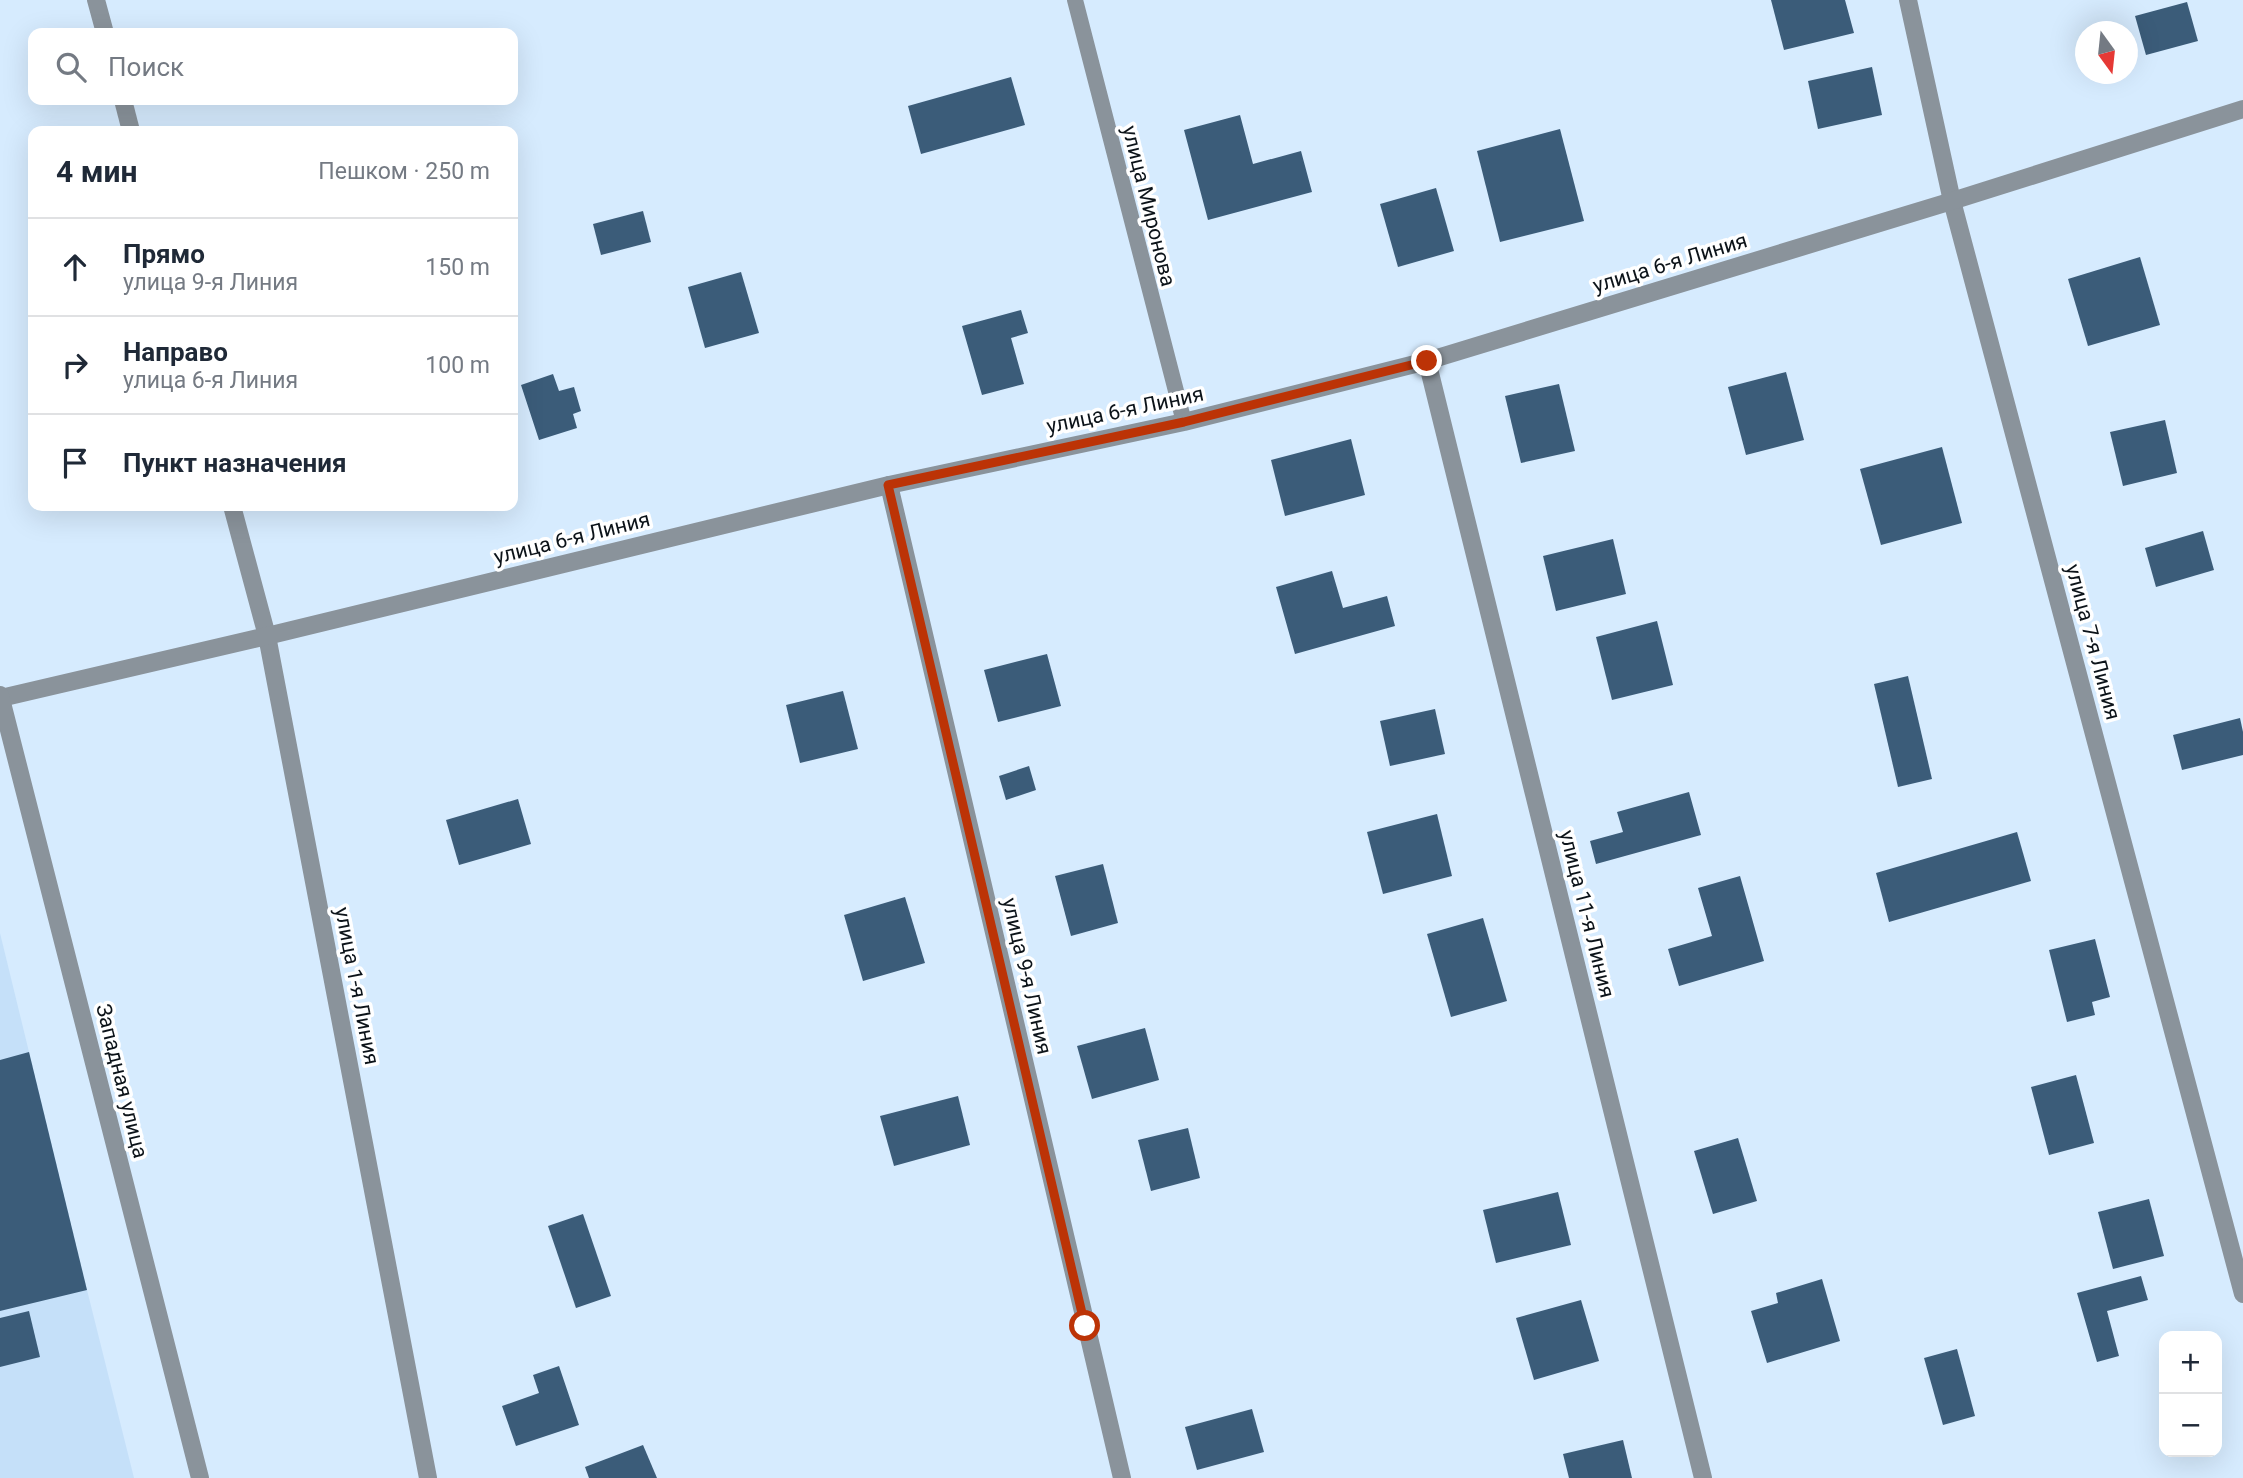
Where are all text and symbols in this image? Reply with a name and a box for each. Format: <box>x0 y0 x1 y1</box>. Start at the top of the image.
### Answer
north arrow <box>2075 21 2138 84</box>
search box <box>28 28 518 105</box>
icon: search <box>52 48 90 86</box>
text: Поиск <box>108 52 184 82</box>
street label: улица Миронова <box>1117 123 1181 289</box>
text: 4 мин <box>56 154 137 189</box>
text: Пешком · 250 m <box>318 158 490 185</box>
street label: улица 6-я Линия <box>1590 228 1750 298</box>
text: Прямо <box>123 239 205 269</box>
icon: ahead <box>56 248 94 286</box>
text: 150 m <box>425 254 490 281</box>
text: улица 9-я Линия <box>123 269 298 296</box>
text: Направо <box>123 337 228 367</box>
route end <box>1411 345 1442 376</box>
icon: right <box>56 346 94 384</box>
text: 100 m <box>425 352 490 379</box>
text: улица 6-я Линия <box>123 367 298 394</box>
street label: улица 6-я Линия <box>1044 382 1206 438</box>
icon: arrive <box>56 444 94 482</box>
text: Пункт назначения <box>123 448 347 478</box>
street label: улица 6-я Линия <box>491 507 653 569</box>
street label: улица 7-я Линия <box>2061 562 2125 722</box>
street label: улица 11-я Линия <box>1555 828 1619 1000</box>
street label: улица 9-я Линия <box>997 895 1057 1057</box>
street label: улица 1-я Линия <box>330 905 384 1067</box>
street label: Западная улица <box>91 1001 153 1161</box>
route start <box>1069 1310 1100 1341</box>
map controls <box>2159 1331 2222 1457</box>
button: + <box>2159 1331 2222 1394</box>
button: − <box>2159 1394 2222 1457</box>

